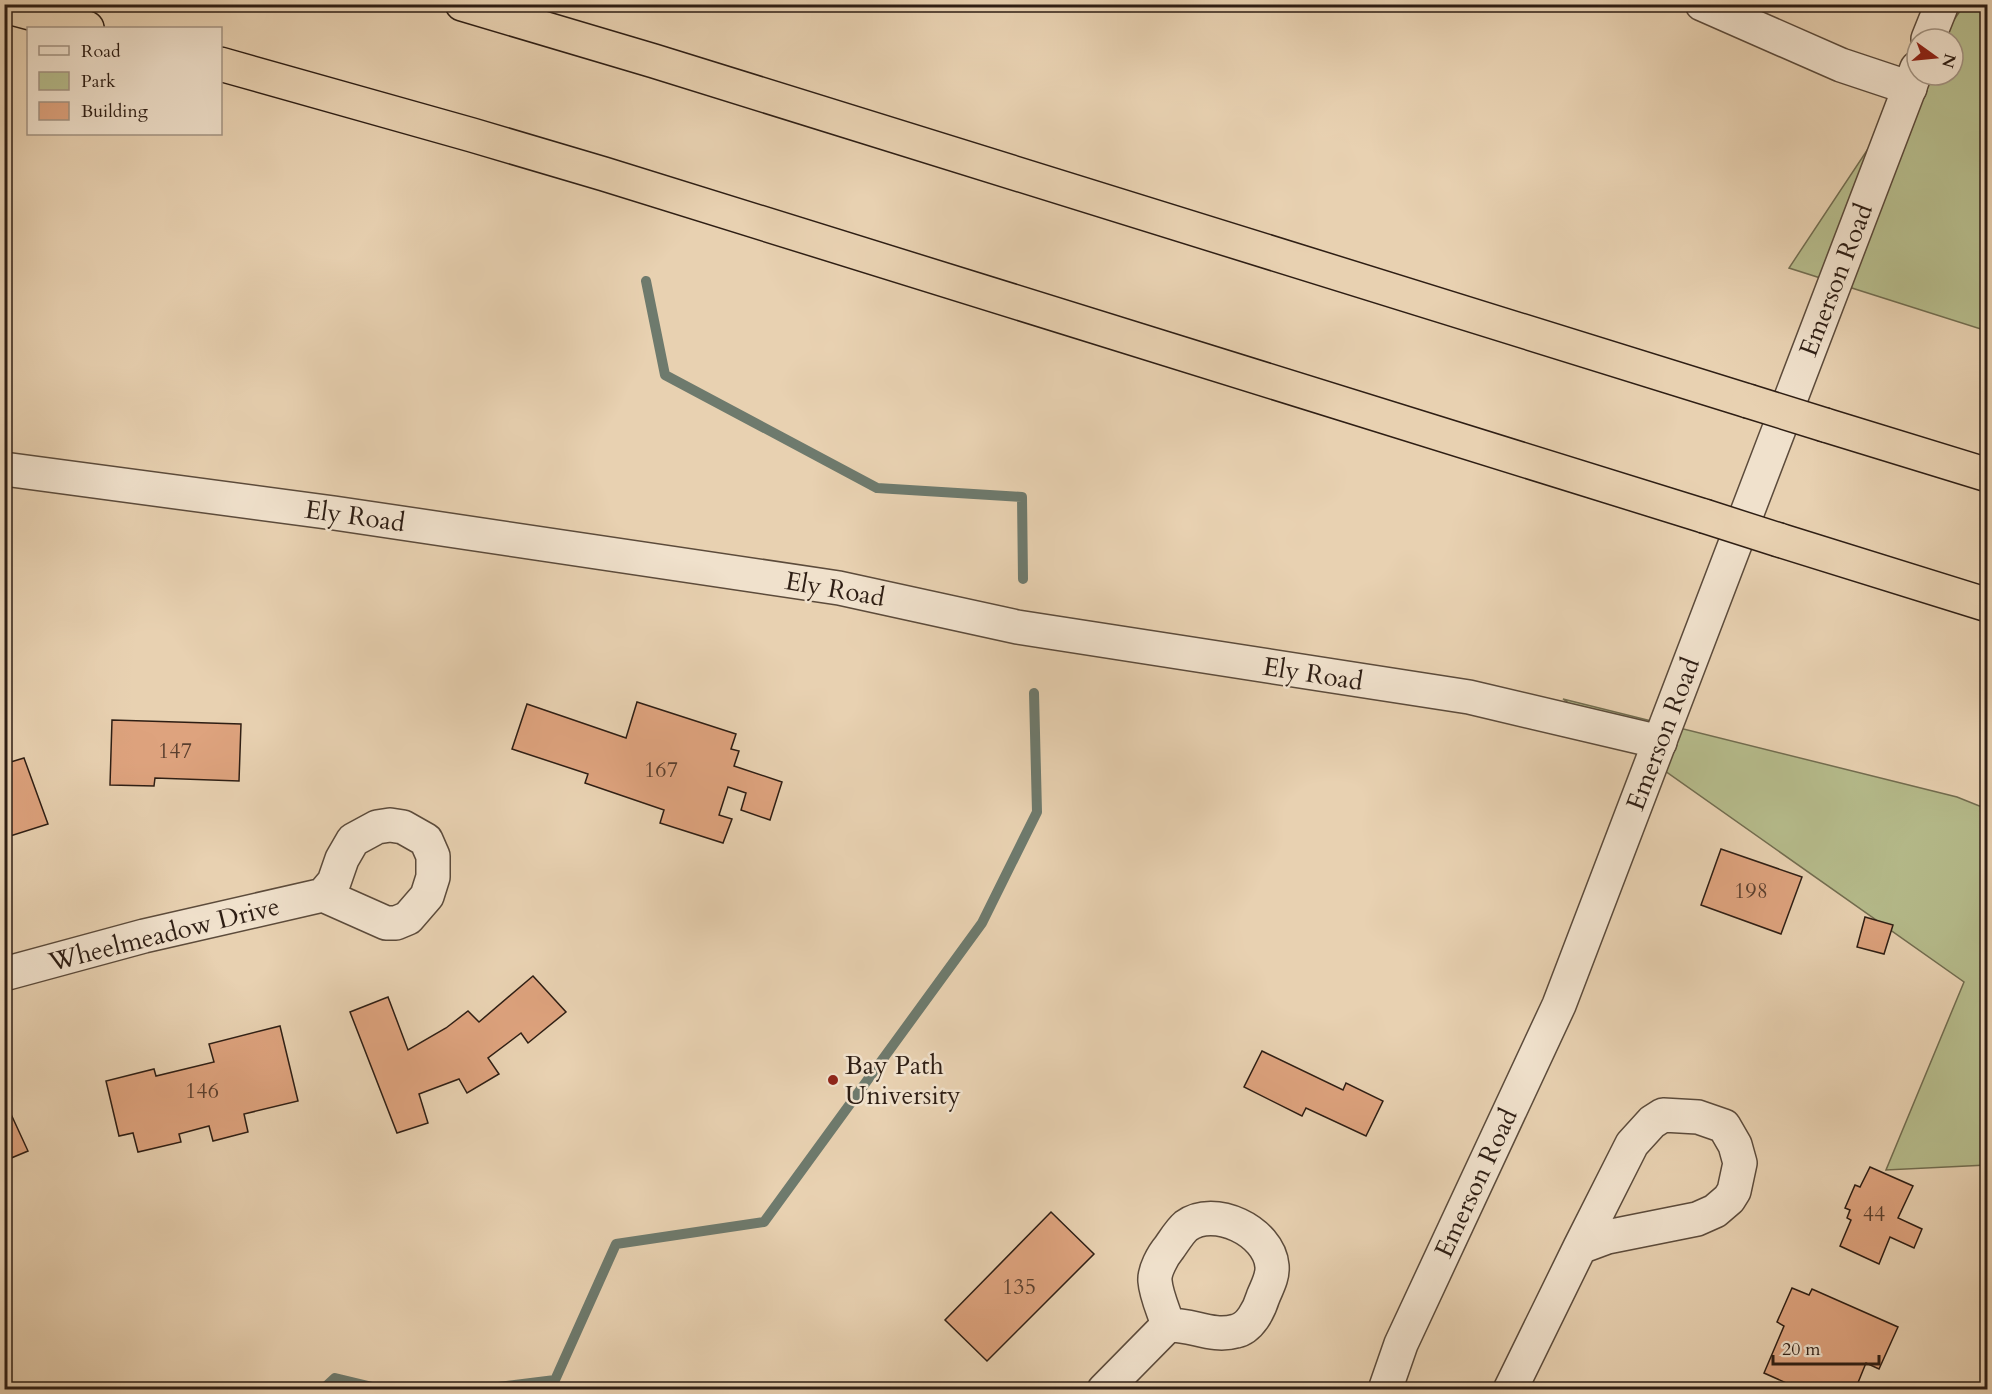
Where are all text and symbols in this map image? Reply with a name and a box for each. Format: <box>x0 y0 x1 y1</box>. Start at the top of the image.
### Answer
legend <box>27 27 222 135</box>
north arrow <box>1905 27 1965 87</box>
text: Road <box>81 39 121 64</box>
text: N <box>1936 51 1961 70</box>
text: Park <box>81 69 116 94</box>
text: Building <box>81 99 149 124</box>
street label: Emerson Road <box>1791 198 1881 361</box>
street label: Ely Road <box>303 492 407 540</box>
street label: Ely Road <box>782 563 888 615</box>
street label: Ely Road <box>1261 649 1366 699</box>
street label: Emerson Road <box>1618 652 1708 815</box>
house number: 147 <box>158 736 192 766</box>
house number: 167 <box>644 755 678 785</box>
house number: 198 <box>1734 876 1768 906</box>
street label: Wheelmeadow Drive <box>44 888 283 980</box>
place label: Bay Path University <box>845 1048 961 1113</box>
marker: Bay Path University <box>826 1073 840 1087</box>
house number: 146 <box>185 1076 219 1106</box>
street label: Emerson Road <box>1426 1103 1526 1263</box>
house number: 44 <box>1863 1199 1885 1229</box>
house number: 135 <box>1002 1272 1036 1302</box>
scale bar <box>1773 1328 1880 1366</box>
text: 20 m <box>1782 1337 1821 1362</box>

